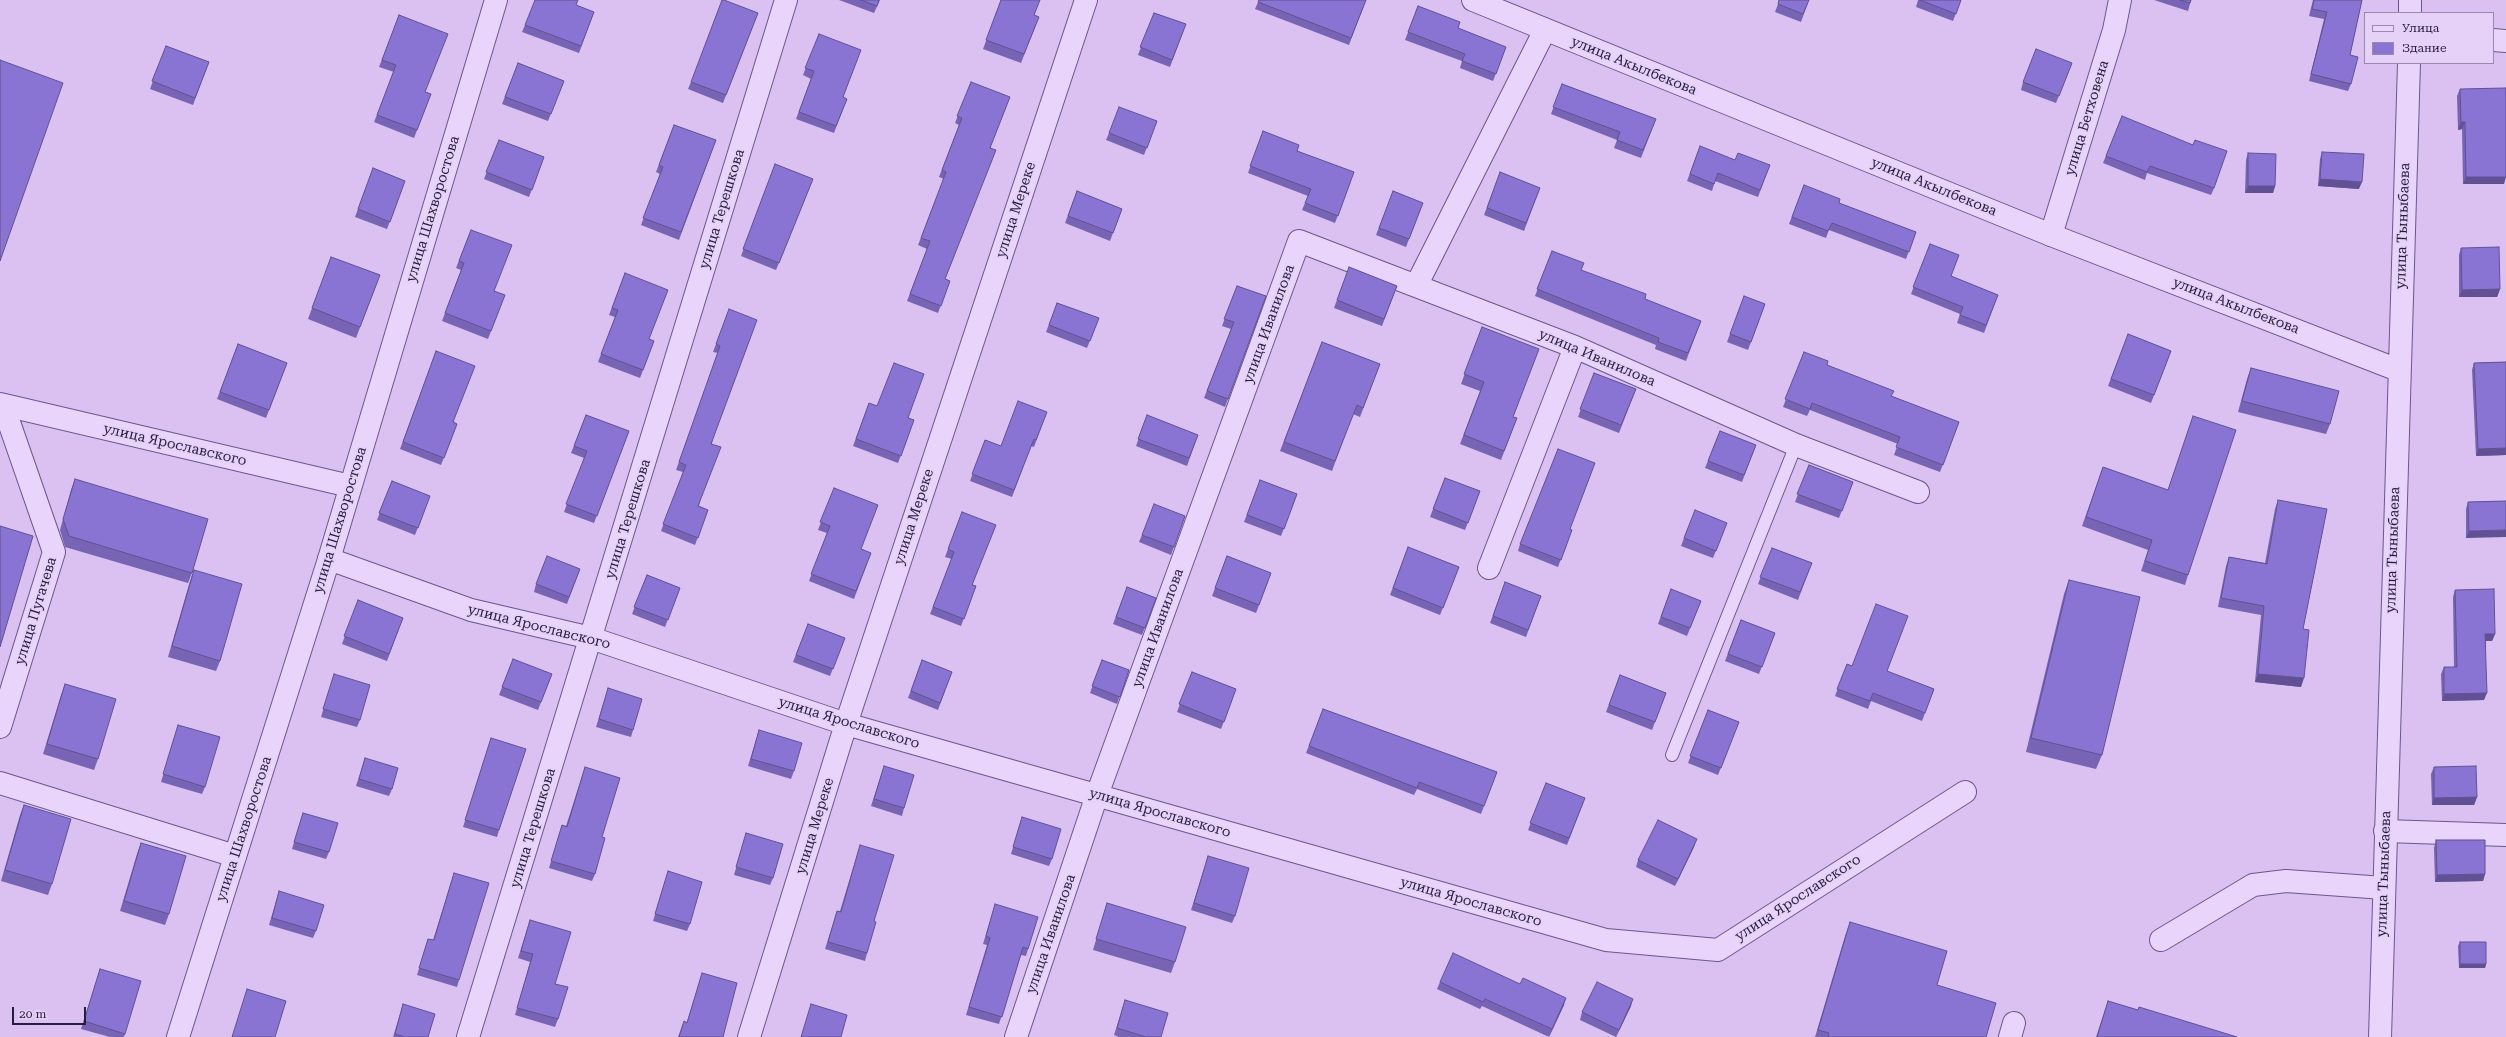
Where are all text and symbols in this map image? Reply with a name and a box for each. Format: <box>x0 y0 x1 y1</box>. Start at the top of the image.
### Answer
legend <box>2364 12 2494 64</box>
text: Улица <box>2402 21 2439 35</box>
street label: улица Акылбекова <box>1569 33 1699 99</box>
text: Здание <box>2402 41 2446 55</box>
street label: улица Бетховена <box>2061 58 2113 178</box>
street label: улица Шахворостова <box>403 134 463 284</box>
street label: улица Терешкова <box>696 147 748 271</box>
street label: улица Акылбекова <box>1869 154 1999 220</box>
street label: улица Мереке <box>993 160 1039 260</box>
street label: улица Тыныбаева <box>2392 162 2414 290</box>
street label: улица Иванилова <box>1240 262 1298 386</box>
street label: улица Акылбекова <box>2170 274 2302 338</box>
street label: улица Иванилова <box>1536 326 1658 390</box>
street label: улица Ярославского <box>102 420 248 470</box>
street label: улица Шахворостова <box>310 445 370 595</box>
street label: улица Терешкова <box>602 457 654 581</box>
street label: улица Мереке <box>891 467 937 567</box>
street label: улица Тыныбаева <box>2382 486 2404 614</box>
street label: улица Пугачева <box>12 555 60 667</box>
street label: улица Иванилова <box>1129 566 1187 690</box>
street label: улица Ярославского <box>466 601 612 653</box>
street label: улица Ярославского <box>776 694 922 752</box>
street label: улица Шахворостова <box>213 754 275 904</box>
street label: улица Терешкова <box>507 766 559 890</box>
street label: улица Мереке <box>792 776 838 876</box>
street label: улица Ярославского <box>1087 785 1233 841</box>
street label: улица Тыныбаева <box>2373 810 2395 938</box>
street label: улица Ярославского <box>1732 851 1864 945</box>
street label: улица Иванилова <box>1023 872 1079 996</box>
street label: улица Ярославского <box>1398 874 1544 930</box>
scale bar <box>14 999 88 1025</box>
text: 20 m <box>19 1007 46 1021</box>

